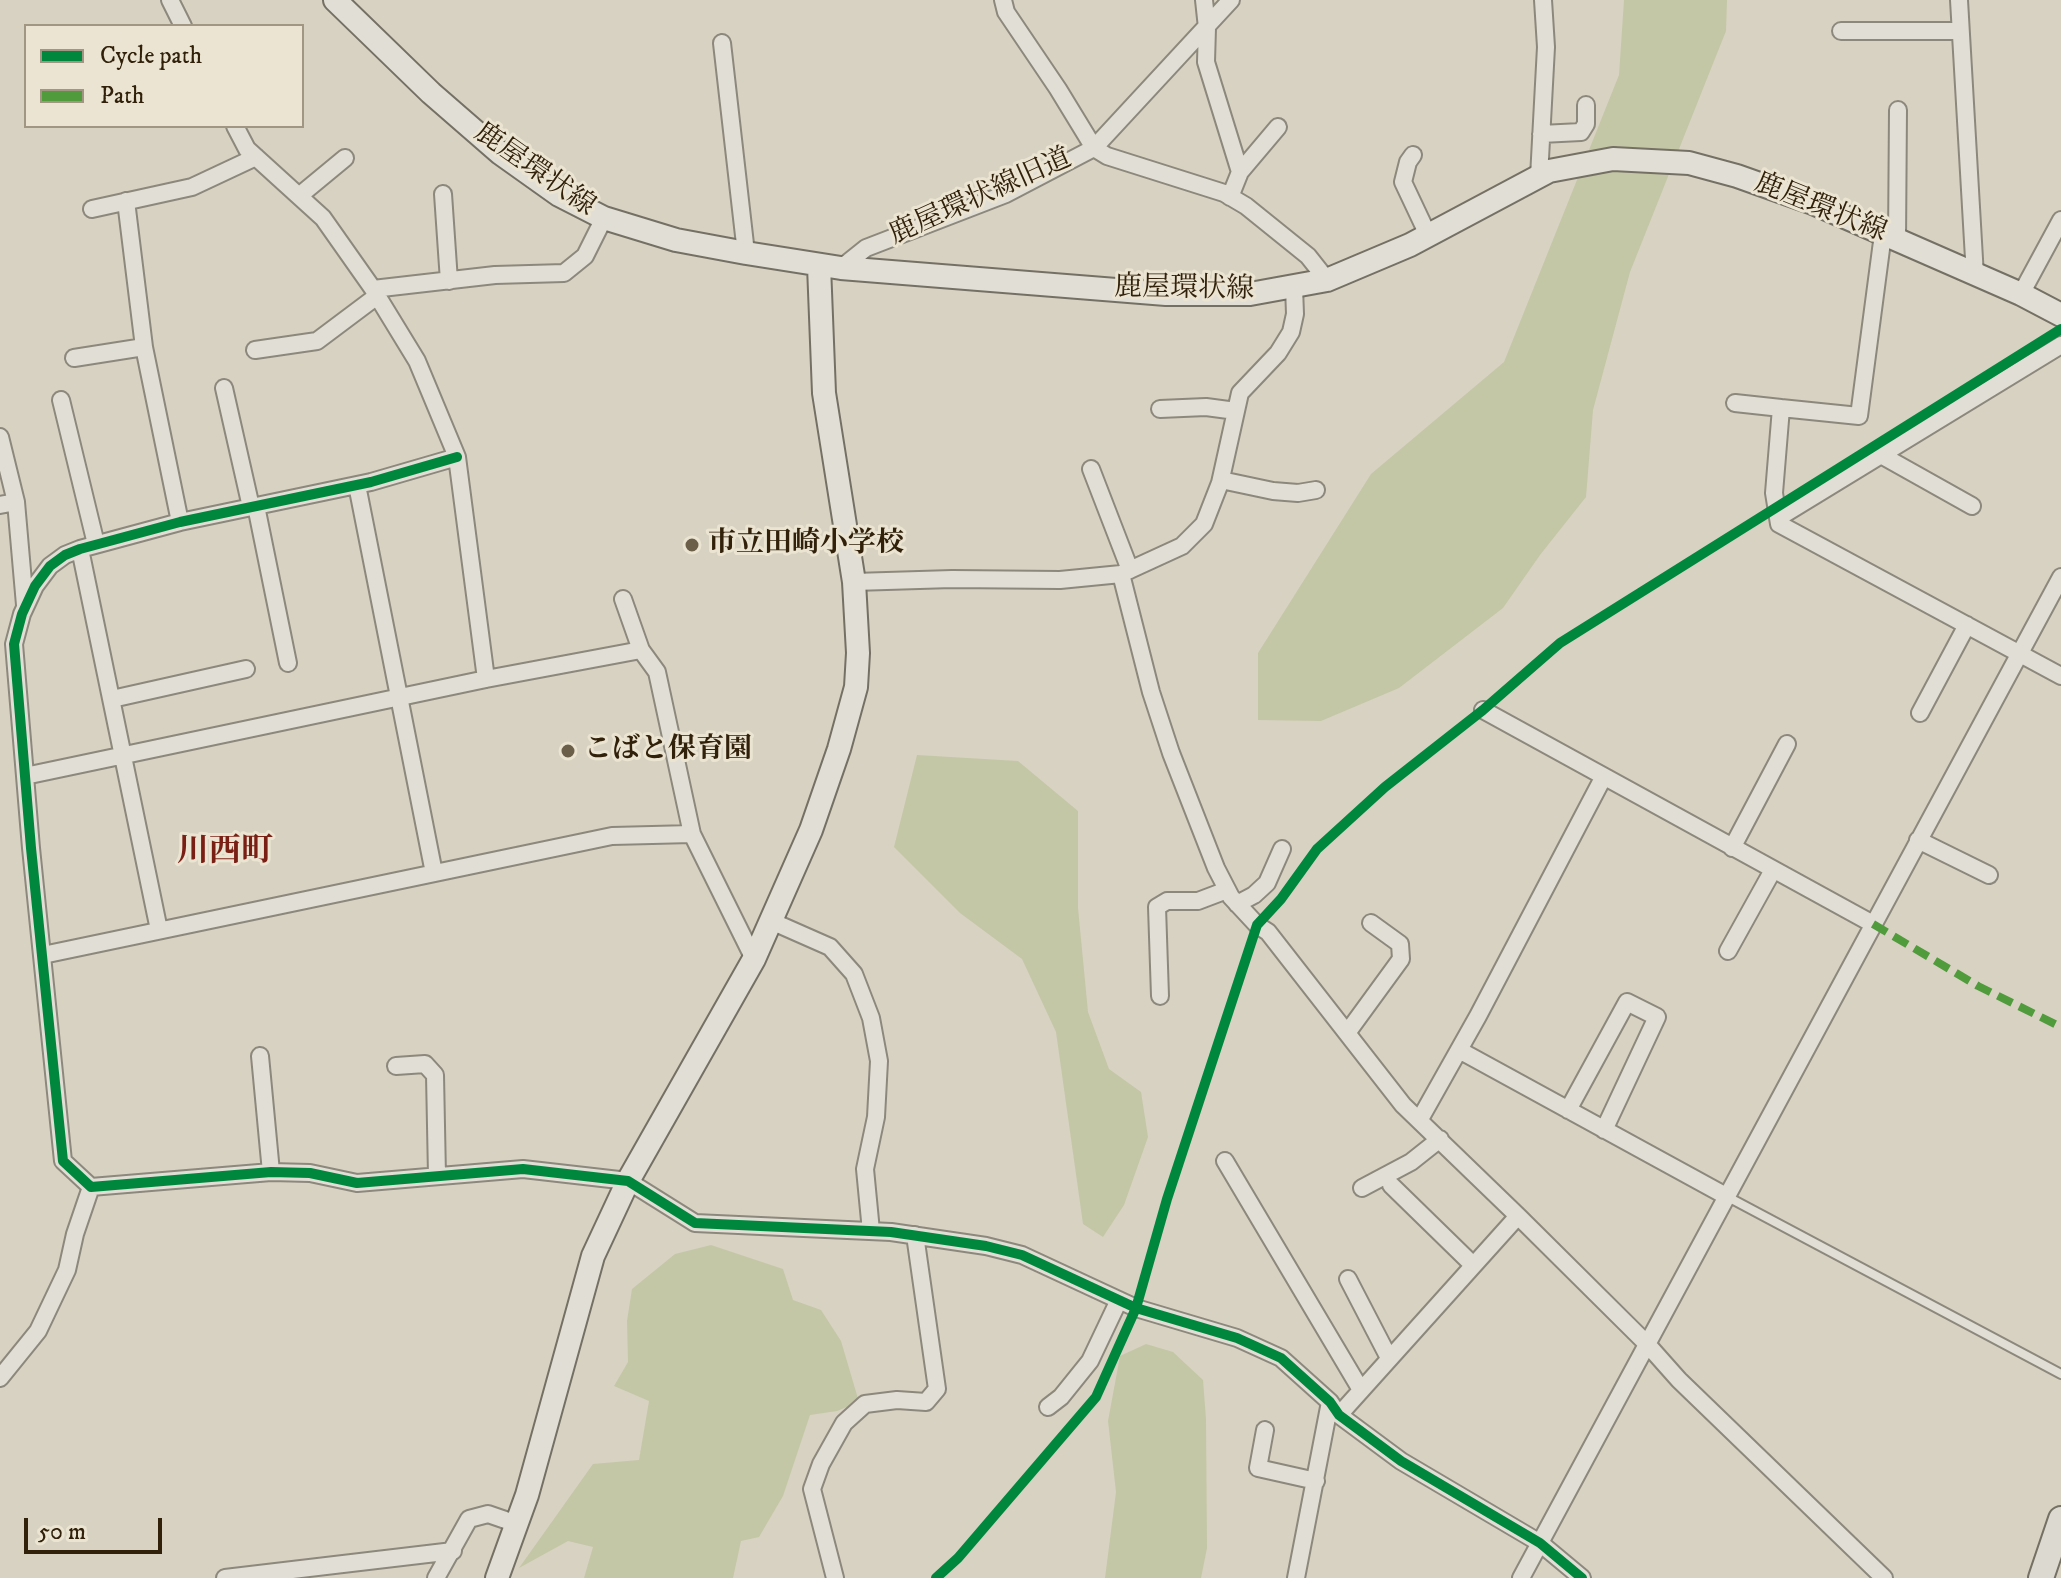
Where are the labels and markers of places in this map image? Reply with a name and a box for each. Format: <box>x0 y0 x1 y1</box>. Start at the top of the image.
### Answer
place label: 市立田崎小学校 <box>708 528 904 562</box>
marker: 市立田崎小学校 <box>683 536 701 554</box>
place label: こばと保育園 <box>584 734 752 768</box>
marker: こばと保育園 <box>559 742 577 760</box>

